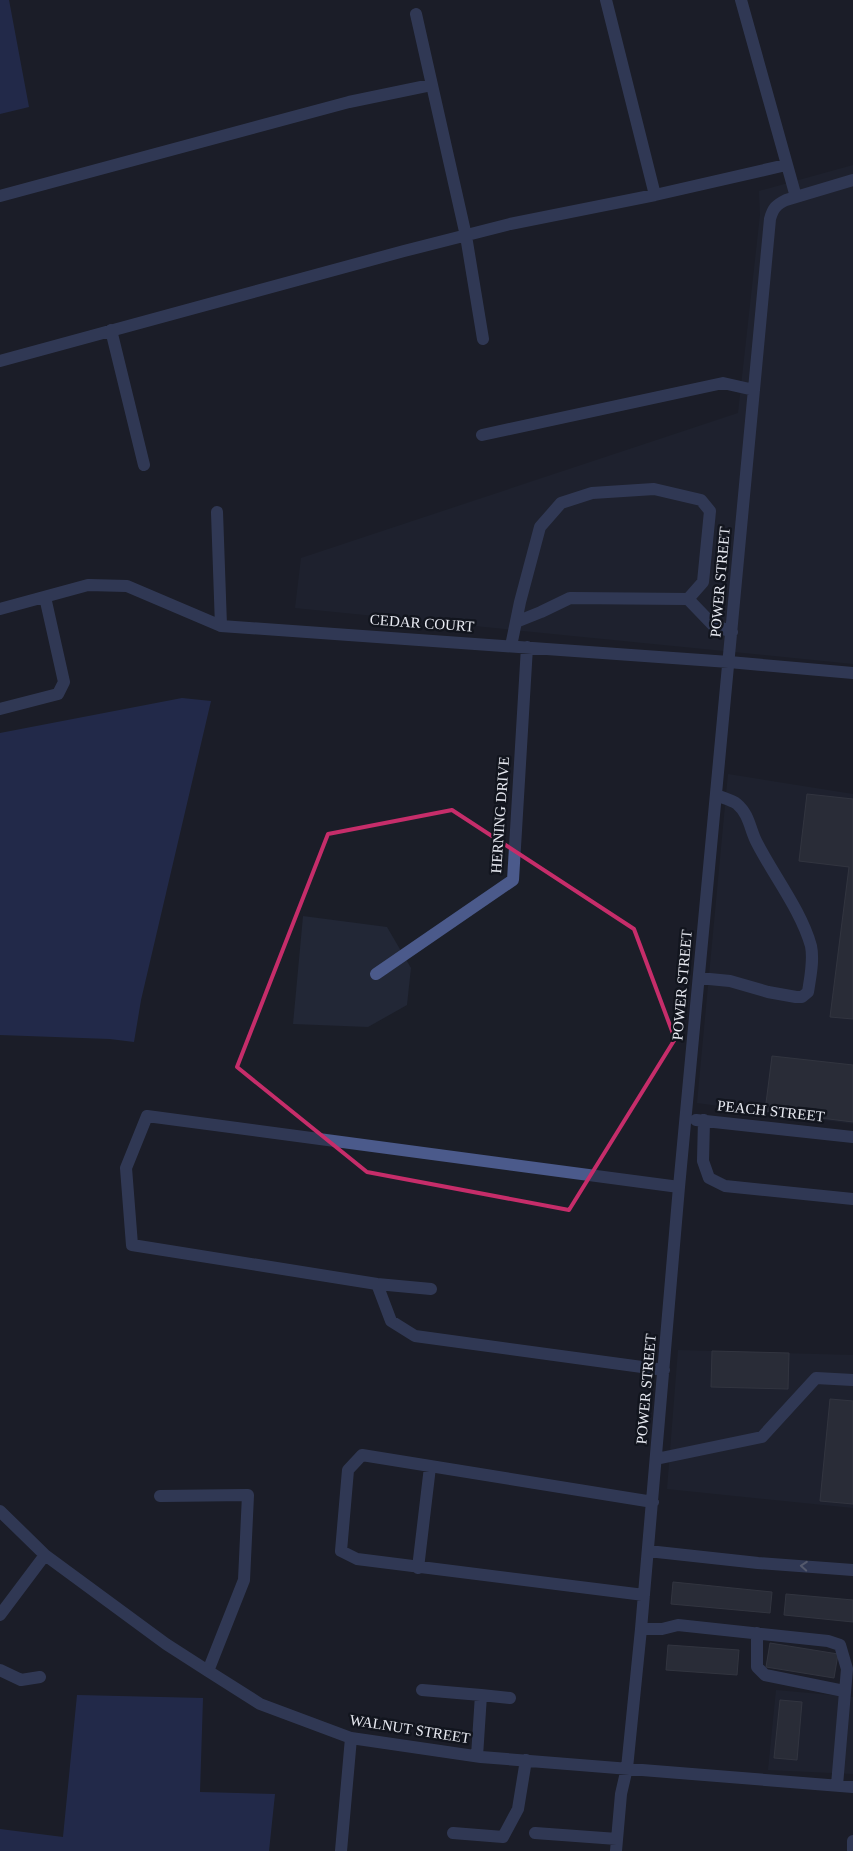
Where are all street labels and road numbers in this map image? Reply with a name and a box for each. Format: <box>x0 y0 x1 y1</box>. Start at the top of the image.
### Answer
street label: POWER STREET <box>707 526 733 638</box>
street label: CEDAR COURT <box>369 611 475 635</box>
street label: HERNING DRIVE <box>488 756 512 874</box>
street label: POWER STREET <box>669 929 695 1041</box>
street label: PEACH STREET <box>716 1097 826 1125</box>
street label: POWER STREET <box>633 1333 659 1445</box>
street label: WALNUT STREET <box>349 1712 471 1746</box>

